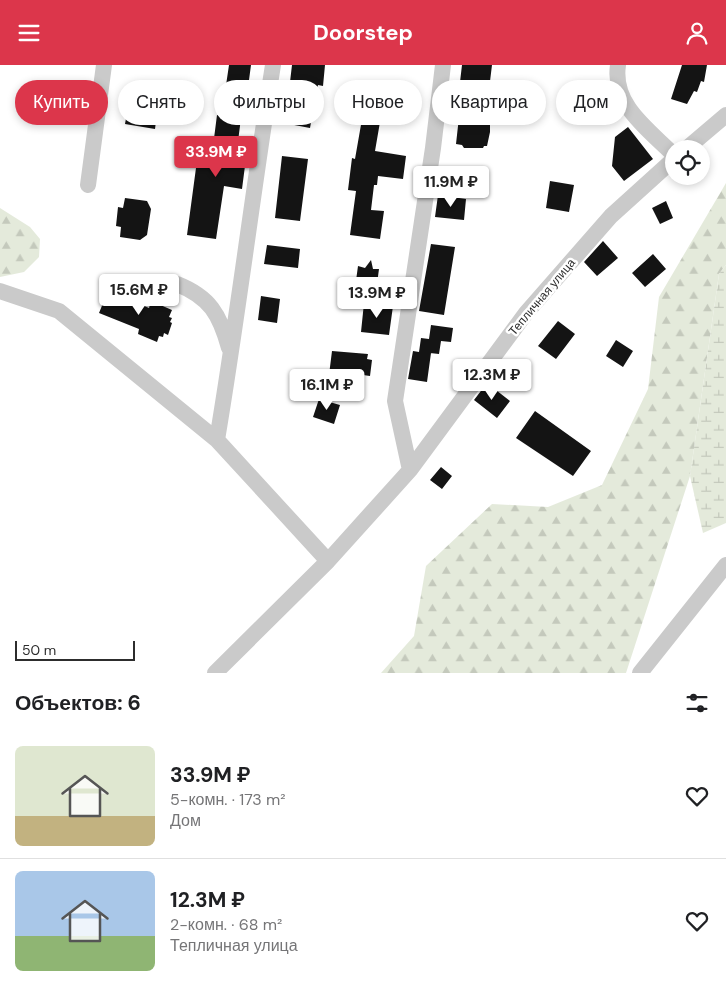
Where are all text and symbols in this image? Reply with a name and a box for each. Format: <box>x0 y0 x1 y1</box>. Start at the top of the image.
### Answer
text: Doorstep <box>313 18 413 47</box>
icon: menu <box>15 19 43 47</box>
icon: person <box>683 19 711 47</box>
chip: Купить <box>15 80 108 125</box>
chip: Снять <box>118 80 204 125</box>
chip: Фильтры <box>214 80 324 125</box>
chip: Новое <box>334 80 422 125</box>
chip: Квартира <box>432 80 546 125</box>
chip: Дом <box>556 80 627 125</box>
pin: 33.9M ₽ <box>170 135 262 178</box>
map controls <box>665 140 710 185</box>
button: locate <box>665 140 710 185</box>
text: 33.9M ₽ <box>185 141 247 162</box>
pin: 11.9M ₽ <box>405 165 497 208</box>
text: 11.9M ₽ <box>424 171 478 192</box>
street label: Тепличная улица <box>505 255 579 339</box>
pin: 15.6M ₽ <box>93 273 185 316</box>
pin: 13.9M ₽ <box>331 277 423 319</box>
text: 15.6M ₽ <box>110 279 168 300</box>
text: 13.9M ₽ <box>348 282 406 303</box>
pin: 12.3M ₽ <box>446 359 538 401</box>
text: 12.3M ₽ <box>463 364 521 385</box>
pin: 16.1M ₽ <box>281 369 373 411</box>
text: 16.1M ₽ <box>300 374 354 395</box>
scale bar <box>15 638 135 661</box>
text: 50 m <box>22 641 56 659</box>
text: Объектов: 6 <box>15 689 141 717</box>
icon: filters <box>683 689 711 717</box>
text: 33.9M ₽ <box>170 761 251 789</box>
icon: home <box>55 766 115 826</box>
icon: heart <box>683 782 711 810</box>
text: 5-комн. · 173 m² <box>170 789 286 810</box>
text: Дом <box>170 810 201 831</box>
text: 12.3M ₽ <box>170 886 245 914</box>
icon: home <box>55 891 115 951</box>
icon: heart <box>683 907 711 935</box>
text: 2-комн. · 68 m² <box>170 914 282 935</box>
text: Тепличная улица <box>170 935 298 956</box>

